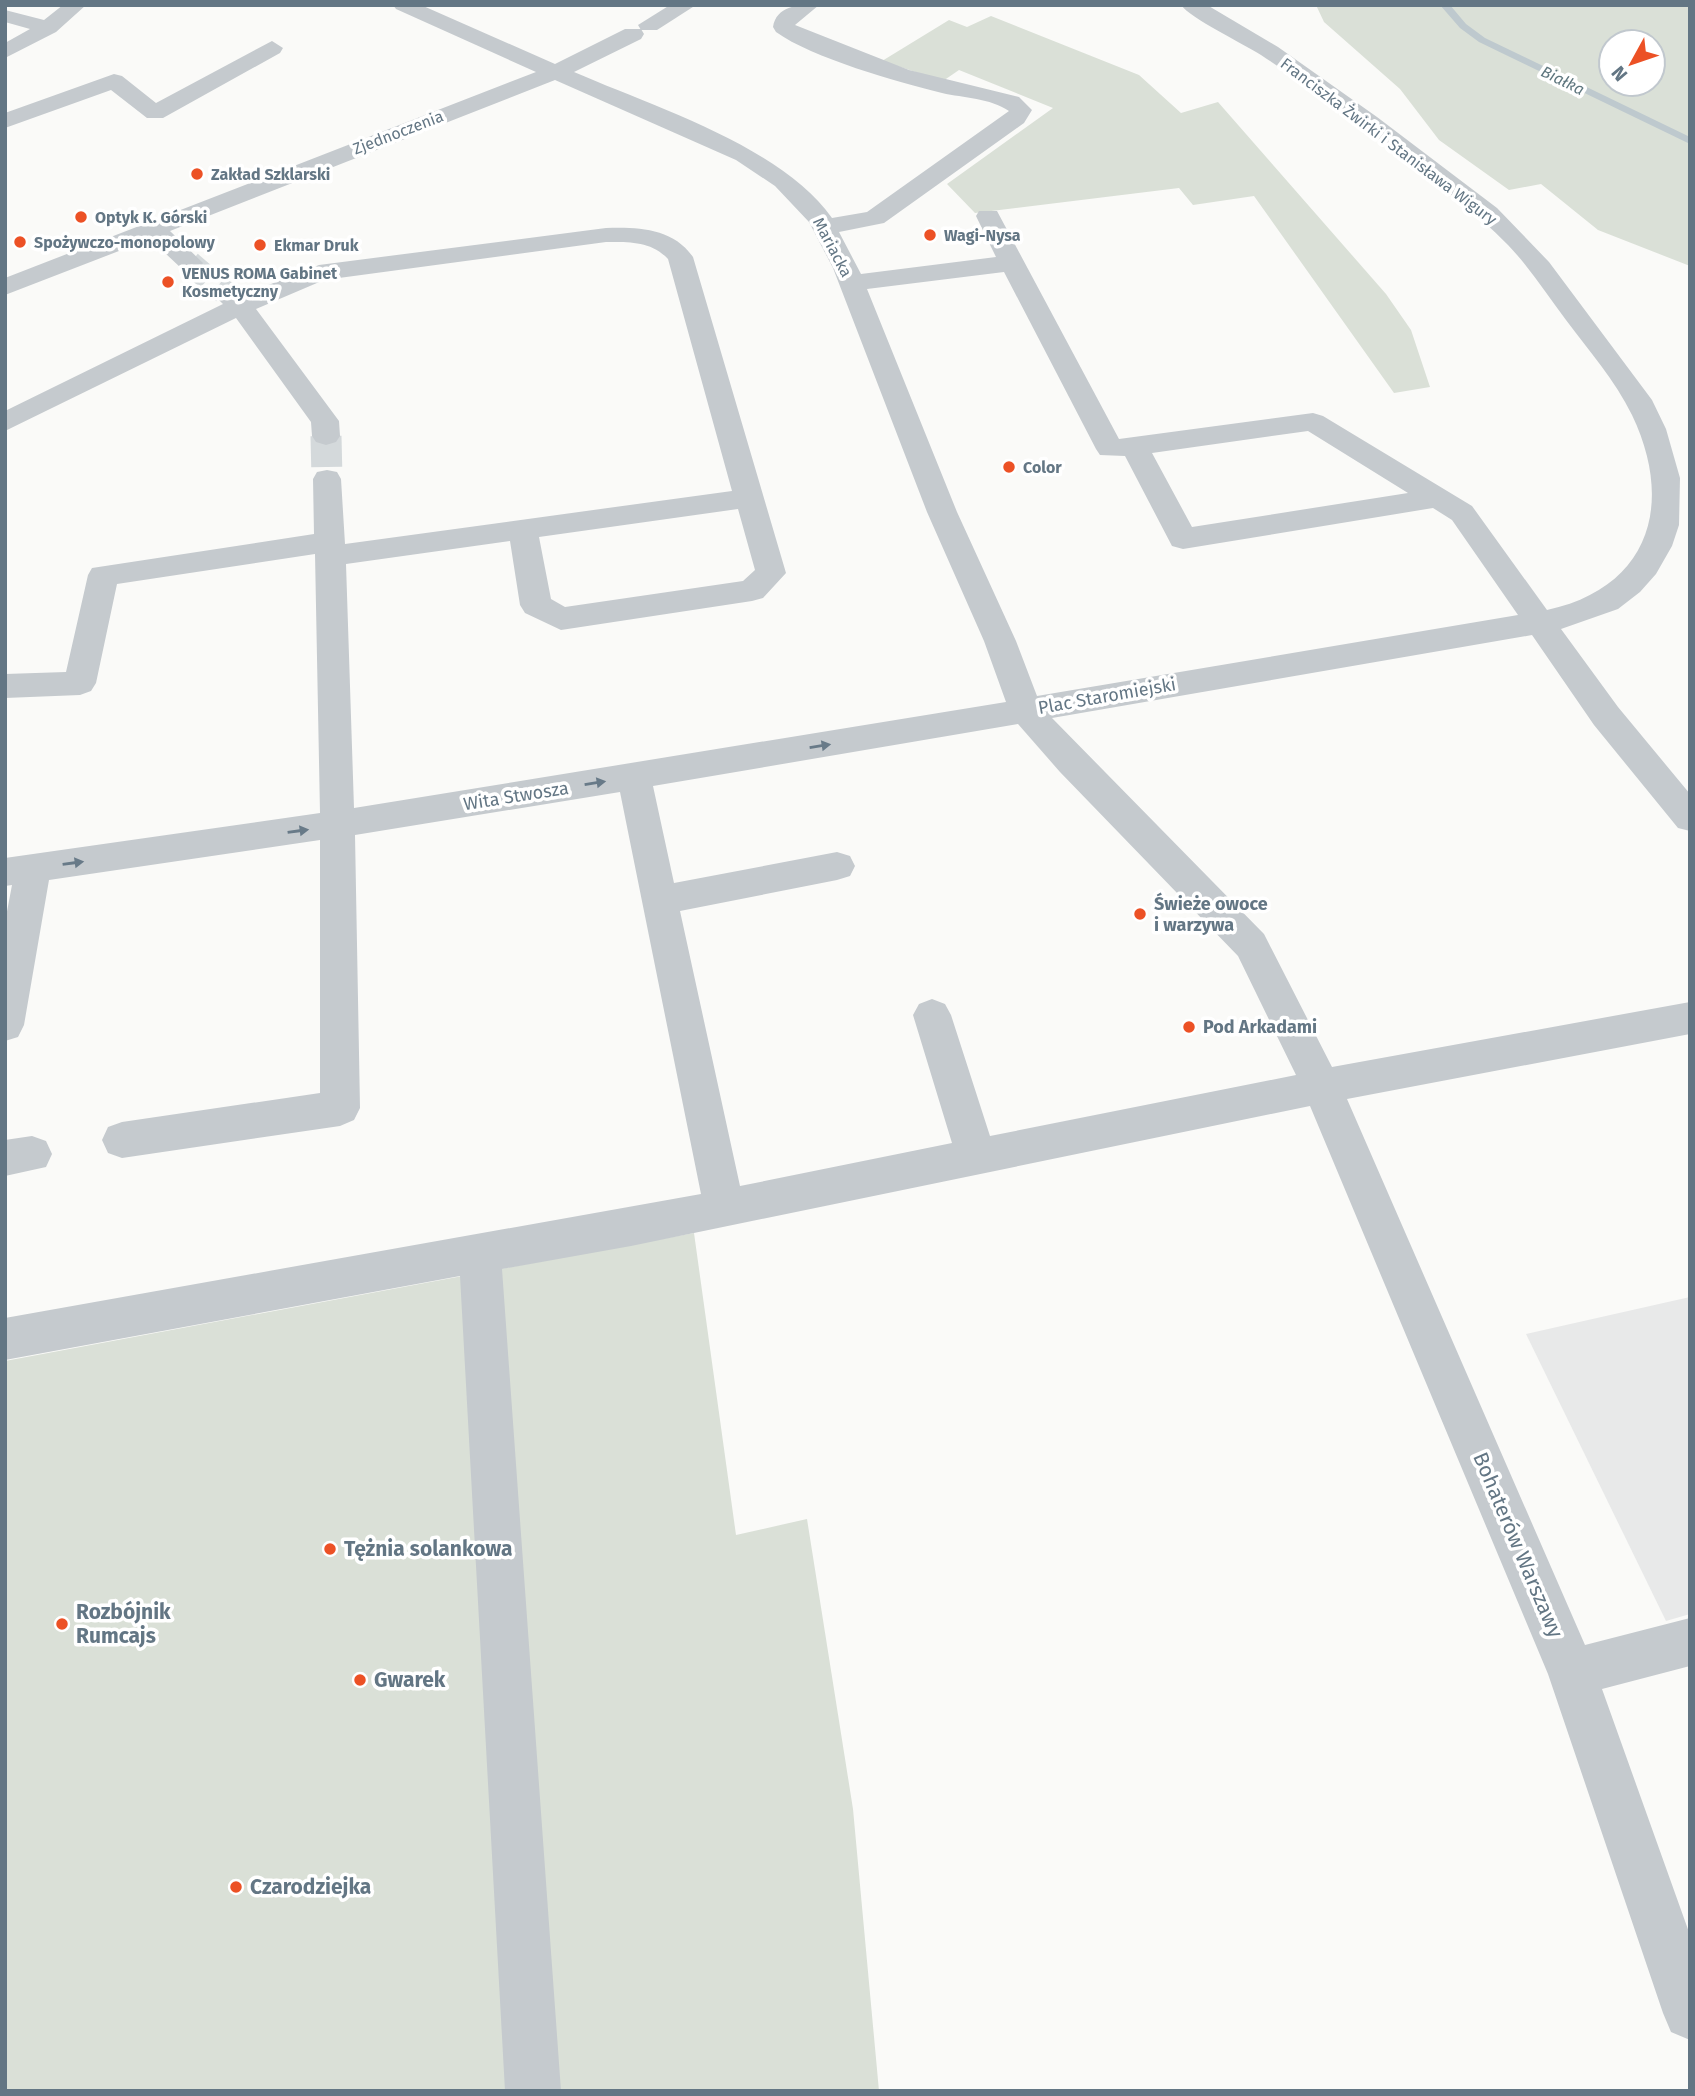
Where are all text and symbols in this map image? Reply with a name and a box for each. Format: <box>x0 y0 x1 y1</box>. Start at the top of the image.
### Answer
north arrow <box>1597 28 1667 98</box>
street label: Franciszka Żwirki i Stanisława Wigury <box>1277 53 1501 229</box>
text: N <box>1606 61 1632 86</box>
water label: Białka <box>1538 62 1588 99</box>
street label: Zjednoczenia <box>350 106 446 158</box>
place label: Zakład Szklarski <box>211 165 330 184</box>
marker: Zakład Szklarski <box>189 166 205 182</box>
place label: Optyk K. Górski <box>95 208 207 227</box>
marker: Optyk K. Górski <box>73 209 89 225</box>
street label: Mariacka <box>809 214 856 280</box>
place label: Wagi-Nysa <box>944 226 1021 245</box>
marker: Wagi-Nysa <box>922 227 938 243</box>
place label: Spożywczo-monopolowy <box>34 233 216 252</box>
marker: Spożywczo-monopolowy <box>12 234 28 250</box>
place label: Ekmar Druk <box>274 236 359 255</box>
marker: Ekmar Druk <box>252 237 268 253</box>
place label: VENUS ROMA Gabinet Kosmetyczny <box>181 264 338 301</box>
marker: VENUS ROMA Gabinet Kosmetyczny <box>160 274 176 290</box>
place label: Color <box>1023 458 1062 477</box>
marker: Color <box>1001 459 1017 475</box>
street label: Plac Staromiejski <box>1036 673 1178 719</box>
one-way arrow <box>809 740 831 751</box>
street label: Wita Stwosza <box>462 777 570 815</box>
one-way arrow <box>584 777 606 788</box>
one-way arrow <box>287 826 309 837</box>
one-way arrow <box>62 857 84 868</box>
place label: Świeże owoce i warzywa <box>1154 892 1268 936</box>
marker: Świeże owoce i warzywa <box>1132 906 1148 922</box>
place label: Pod Arkadami <box>1203 1016 1317 1038</box>
marker: Pod Arkadami <box>1181 1019 1197 1035</box>
street label: Bohaterów Warszawy <box>1467 1448 1569 1642</box>
place label: Tężnia solankowa <box>344 1536 512 1562</box>
marker: Tężnia solankowa <box>322 1541 338 1557</box>
place label: Rozbójnik Rumcajs <box>76 1599 171 1649</box>
marker: Rozbójnik Rumcajs <box>54 1616 70 1632</box>
place label: Gwarek <box>374 1667 446 1693</box>
marker: Gwarek <box>352 1672 368 1688</box>
place label: Czarodziejka <box>250 1874 371 1900</box>
marker: Czarodziejka <box>228 1879 244 1895</box>

